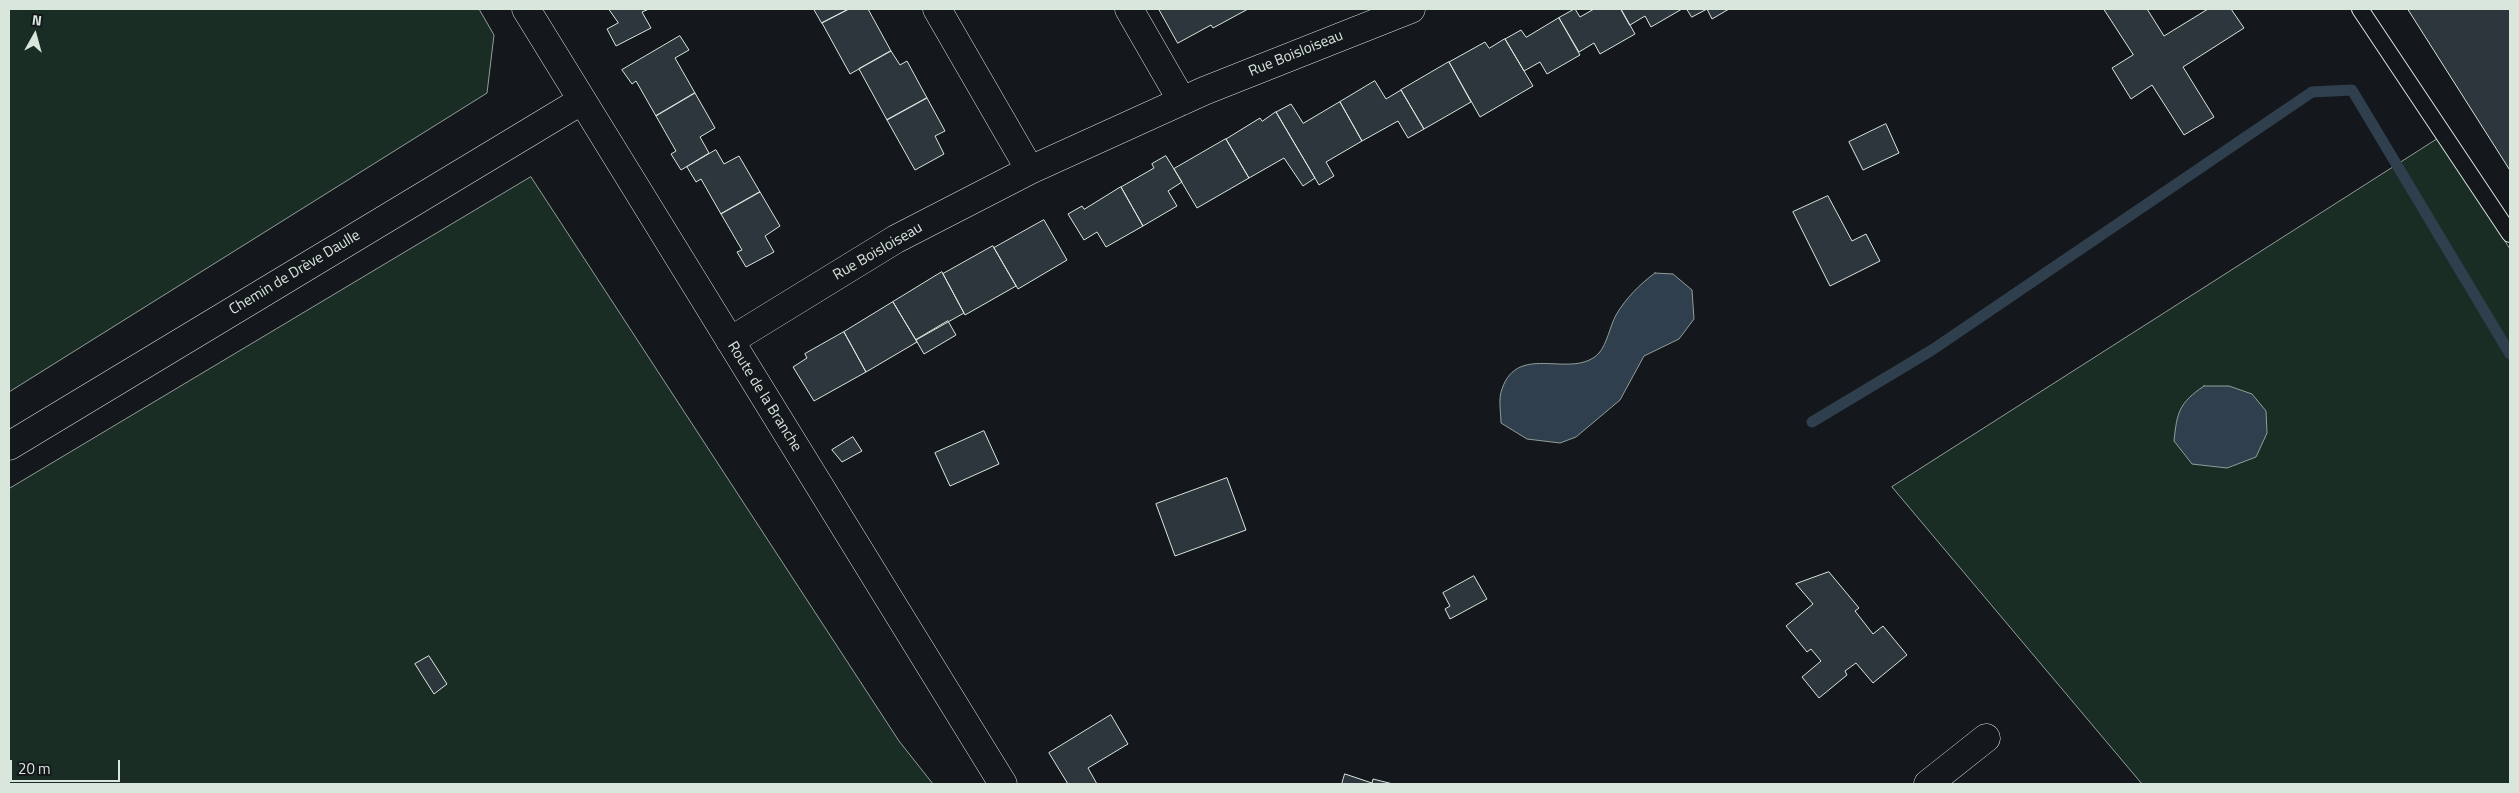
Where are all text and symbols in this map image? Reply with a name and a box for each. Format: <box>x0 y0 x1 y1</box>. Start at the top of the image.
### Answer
text: N <box>31 9 43 31</box>
north arrow <box>10 10 60 60</box>
street label: Rue Boisloiseau <box>1246 27 1346 81</box>
street label: Rue Boisloiseau <box>830 219 926 285</box>
street label: Chemin de Drève Daulle <box>226 227 364 319</box>
street label: Route de la Branche <box>723 339 805 455</box>
scale bar <box>12 750 122 782</box>
text: 20 m <box>18 757 51 780</box>

